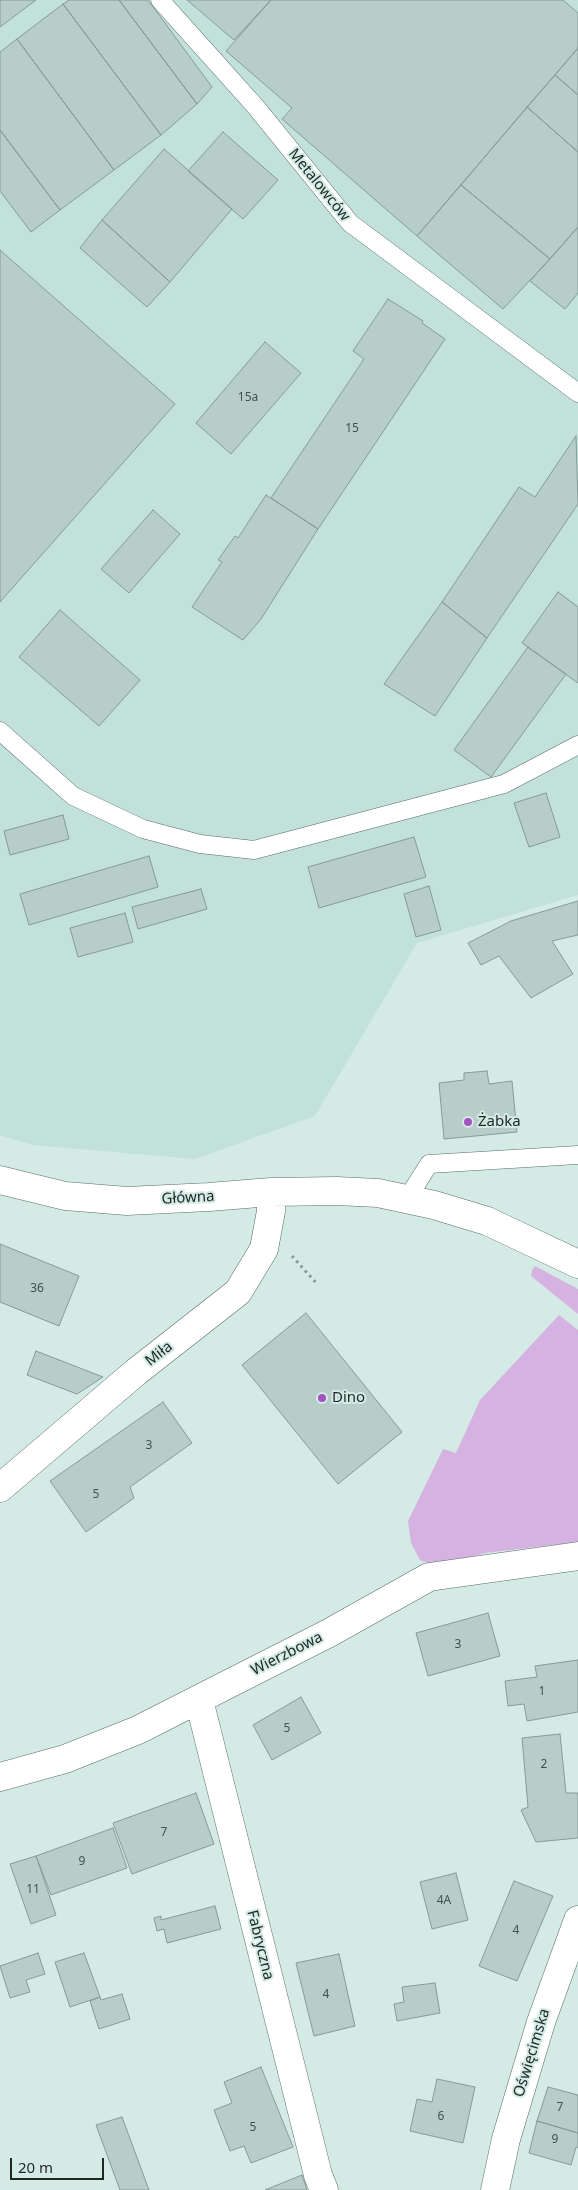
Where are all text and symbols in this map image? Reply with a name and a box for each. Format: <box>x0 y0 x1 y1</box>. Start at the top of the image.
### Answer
street label: Metalowców <box>284 145 354 225</box>
house number: 15a <box>238 391 258 405</box>
house number: 15 <box>345 422 359 436</box>
place label: Żabka <box>478 1113 521 1131</box>
marker: Żabka <box>462 1116 474 1128</box>
street label: Główna <box>161 1188 215 1208</box>
house number: 36 <box>30 1282 44 1296</box>
street label: Miła <box>142 1338 176 1370</box>
place label: Dino <box>332 1389 365 1407</box>
marker: Dino <box>316 1392 328 1404</box>
house number: 3 <box>146 1439 152 1453</box>
house number: 5 <box>93 1488 99 1502</box>
street label: Wierzbowa <box>248 1628 326 1680</box>
house number: 3 <box>455 1638 461 1652</box>
house number: 1 <box>539 1685 545 1699</box>
house number: 5 <box>284 1722 290 1736</box>
house number: 2 <box>541 1758 547 1772</box>
house number: 7 <box>161 1826 167 1840</box>
house number: 9 <box>79 1855 85 1869</box>
house number: 11 <box>26 1883 40 1897</box>
house number: 4A <box>437 1894 451 1908</box>
street label: Fabryczna <box>243 1908 277 1982</box>
house number: 4 <box>513 1924 519 1938</box>
house number: 4 <box>323 1988 329 2002</box>
street label: Oświęcimska <box>510 2007 554 2099</box>
house number: 7 <box>557 2101 563 2115</box>
house number: 6 <box>438 2110 444 2124</box>
house number: 5 <box>250 2121 256 2135</box>
house number: 9 <box>552 2133 558 2147</box>
scale bar <box>12 2148 106 2180</box>
text: 20 m <box>18 2157 53 2177</box>

